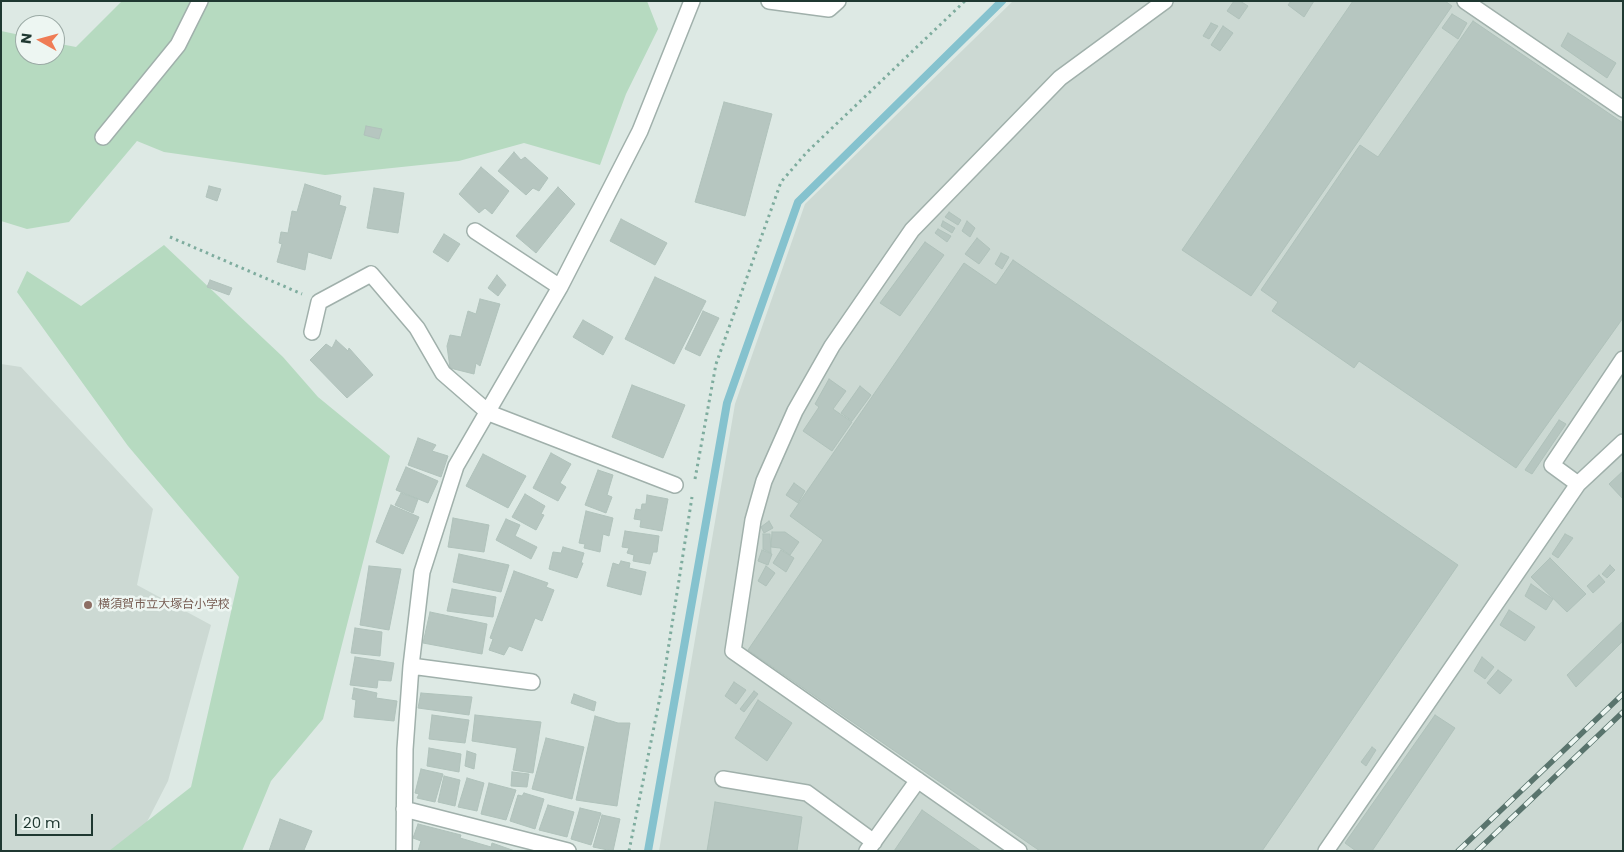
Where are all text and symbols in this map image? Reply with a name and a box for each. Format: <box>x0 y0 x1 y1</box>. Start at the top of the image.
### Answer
north arrow <box>15 15 65 65</box>
text: N <box>16 32 37 45</box>
place label: 横須賀市立大塚台小学校 <box>98 598 230 612</box>
marker: 横須賀市立大塚台小学校 <box>82 599 94 611</box>
scale bar <box>18 804 95 836</box>
text: 20 m <box>23 812 61 833</box>

